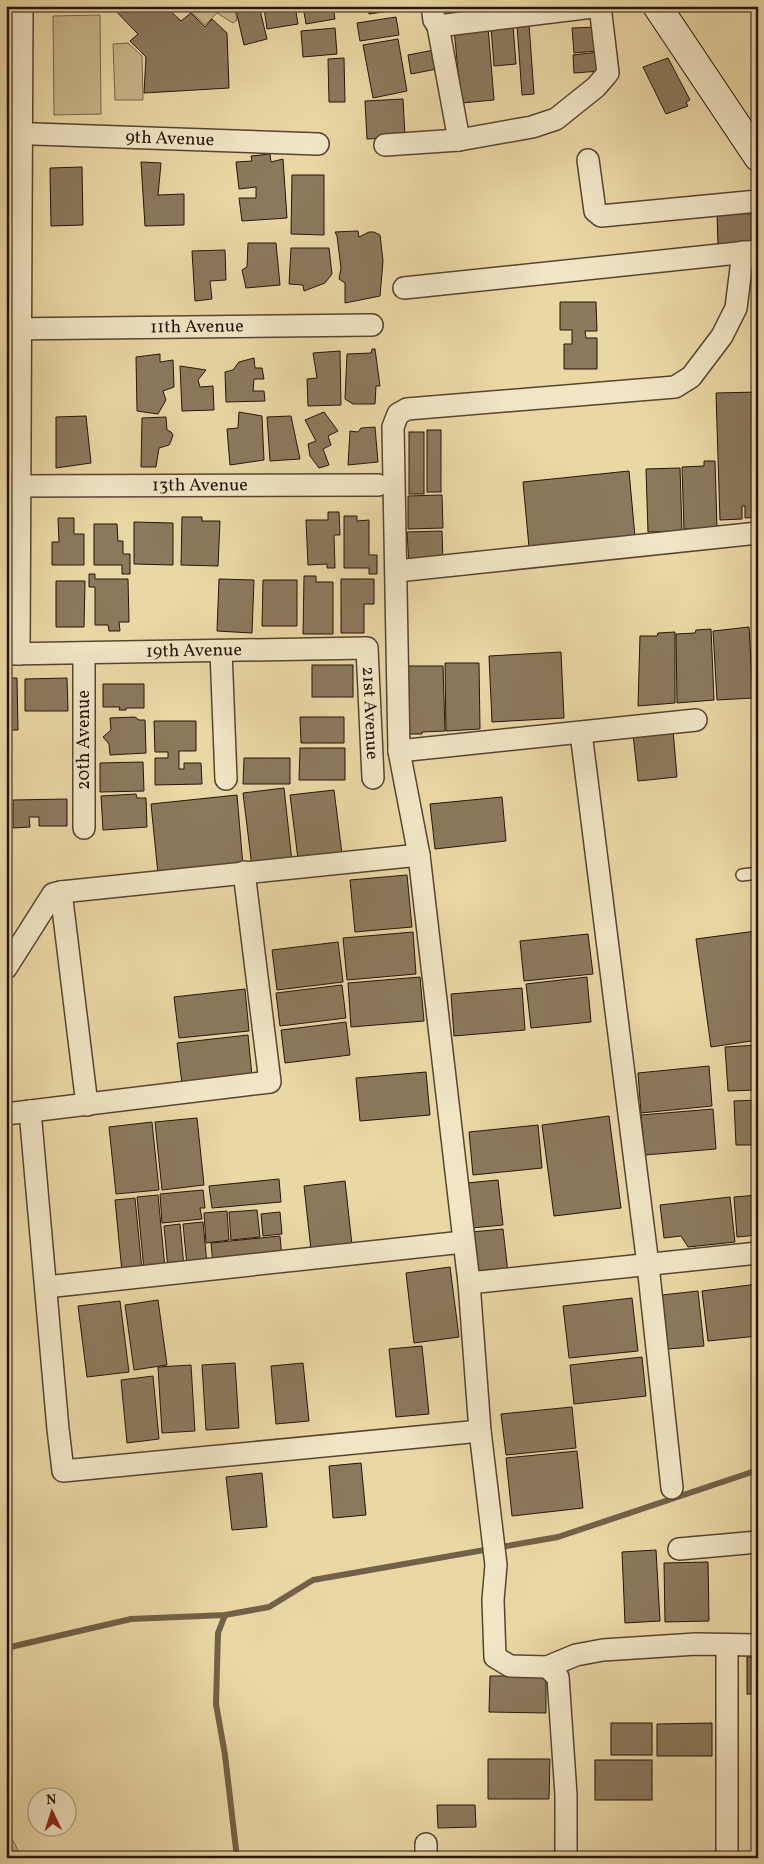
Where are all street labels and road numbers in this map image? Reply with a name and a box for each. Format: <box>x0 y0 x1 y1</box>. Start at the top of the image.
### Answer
street label: 9th Avenue <box>125 125 215 153</box>
street label: 11th Avenue <box>150 314 244 340</box>
street label: 13th Avenue <box>152 473 248 498</box>
street label: 19th Avenue <box>146 638 242 664</box>
street label: 21st Avenue <box>355 666 385 760</box>
street label: 20th Avenue <box>72 690 97 790</box>

